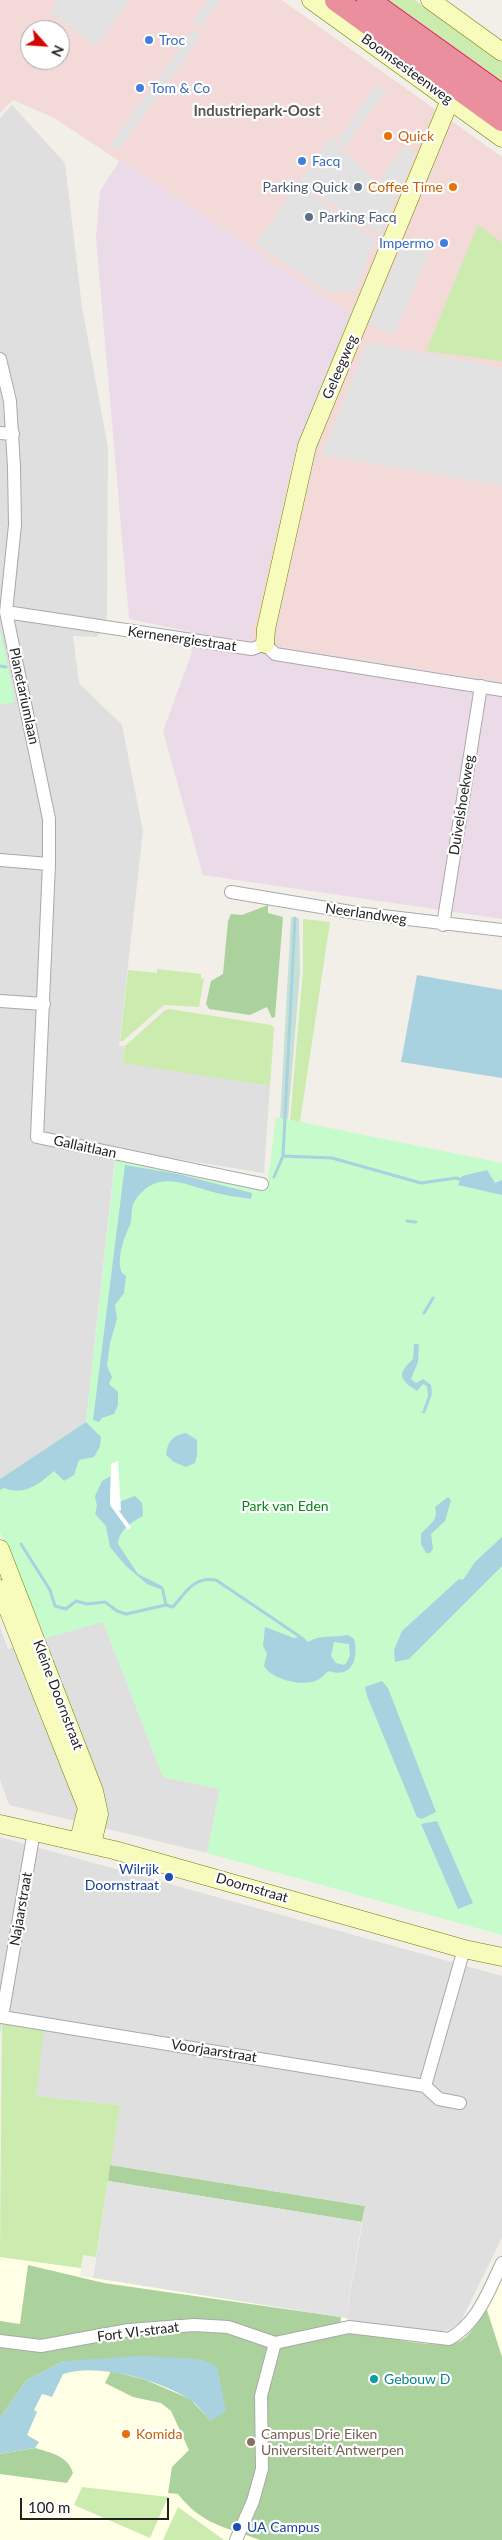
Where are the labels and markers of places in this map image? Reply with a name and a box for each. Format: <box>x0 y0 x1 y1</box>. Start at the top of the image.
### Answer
place label: Troc <box>159 32 185 48</box>
marker: Troc <box>143 34 155 46</box>
place label: Tom & Co <box>150 80 210 96</box>
marker: Tom & Co <box>134 82 146 94</box>
place label: Quick <box>398 128 434 144</box>
marker: Quick <box>382 130 394 142</box>
place label: Facq <box>312 153 340 169</box>
marker: Facq <box>296 155 308 167</box>
place label: Parking Quick <box>263 179 348 195</box>
place label: Coffee Time <box>368 179 443 195</box>
marker: Parking Quick <box>352 181 364 193</box>
marker: Coffee Time <box>447 181 459 193</box>
place label: Parking Facq <box>319 209 397 225</box>
marker: Parking Facq <box>303 211 315 223</box>
place label: Impermo <box>379 235 434 251</box>
marker: Impermo <box>438 237 450 249</box>
place label: Wilrijk Doornstraat <box>85 1861 159 1894</box>
marker: Wilrijk Doornstraat <box>163 1871 175 1883</box>
place label: Gebouw D <box>384 2371 450 2387</box>
marker: Gebouw D <box>368 2373 380 2385</box>
place label: Komida <box>136 2426 182 2442</box>
place label: Campus Drie Eiken Universiteit Antwerpen <box>261 2426 404 2458</box>
marker: Komida <box>120 2428 132 2440</box>
marker: Campus Drie Eiken Universiteit Antwerpen <box>245 2436 257 2448</box>
place label: UA Campus <box>247 2519 320 2535</box>
marker: UA Campus <box>231 2521 243 2533</box>

